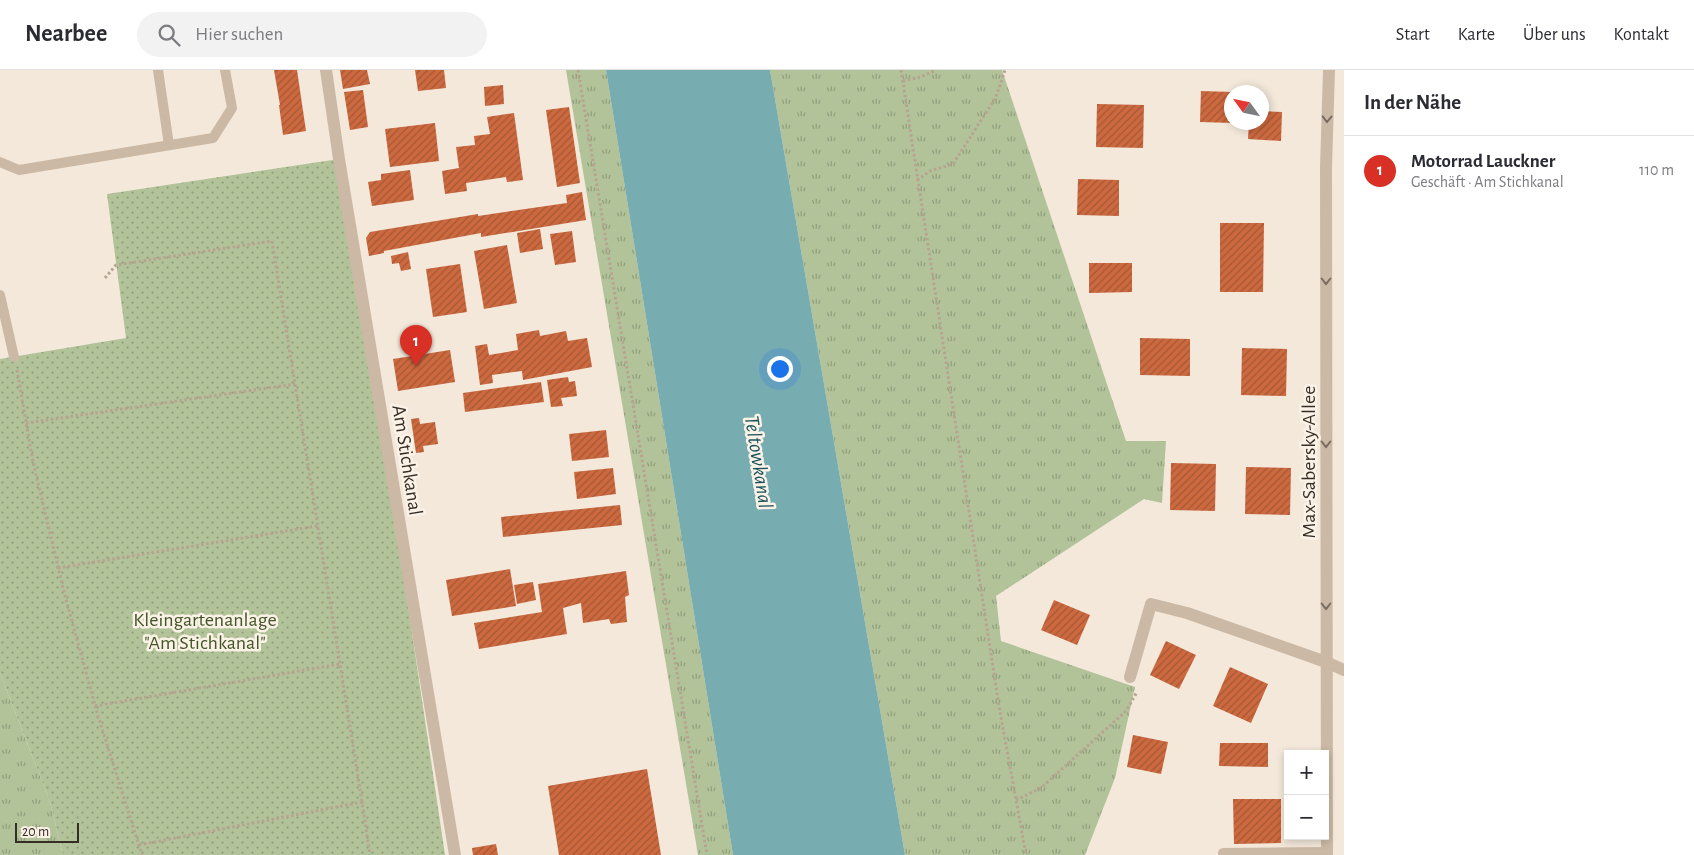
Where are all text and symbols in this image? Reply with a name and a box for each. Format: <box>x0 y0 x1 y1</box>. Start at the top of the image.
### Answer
search box <box>137 12 487 57</box>
icon: search <box>155 21 183 49</box>
text: Nearbee <box>25 22 107 46</box>
text: Hier suchen <box>195 25 283 44</box>
text: Start <box>1396 26 1430 44</box>
text: Karte <box>1458 26 1495 44</box>
text: Über uns <box>1523 26 1586 44</box>
text: Kontakt <box>1614 26 1669 44</box>
north arrow <box>1224 85 1269 130</box>
text: In der Nähe <box>1364 92 1461 113</box>
one-way arrow <box>1322 115 1333 123</box>
text: Motorrad Lauckner <box>1411 152 1555 171</box>
text: 1 <box>1377 162 1383 178</box>
text: 110 m <box>1639 162 1674 178</box>
text: Geschäft · Am Stichkanal <box>1411 174 1564 190</box>
one-way arrow <box>1321 278 1331 285</box>
pin: 1 <box>400 325 432 366</box>
your location <box>767 356 793 382</box>
street label: Max-Sabersky-Allee <box>1299 386 1319 538</box>
street label: Am Stichkanal <box>388 403 426 517</box>
water label: Teltowkanal <box>741 414 776 510</box>
one-way arrow <box>1321 440 1331 448</box>
one-way arrow <box>1321 602 1331 610</box>
park label: Kleingartenanlage "Am Stichkanal" <box>133 610 277 653</box>
map controls <box>1284 750 1329 840</box>
button: + <box>1284 750 1329 795</box>
button: − <box>1284 795 1329 840</box>
scale bar <box>15 820 79 843</box>
text: 20 m <box>22 825 49 839</box>

